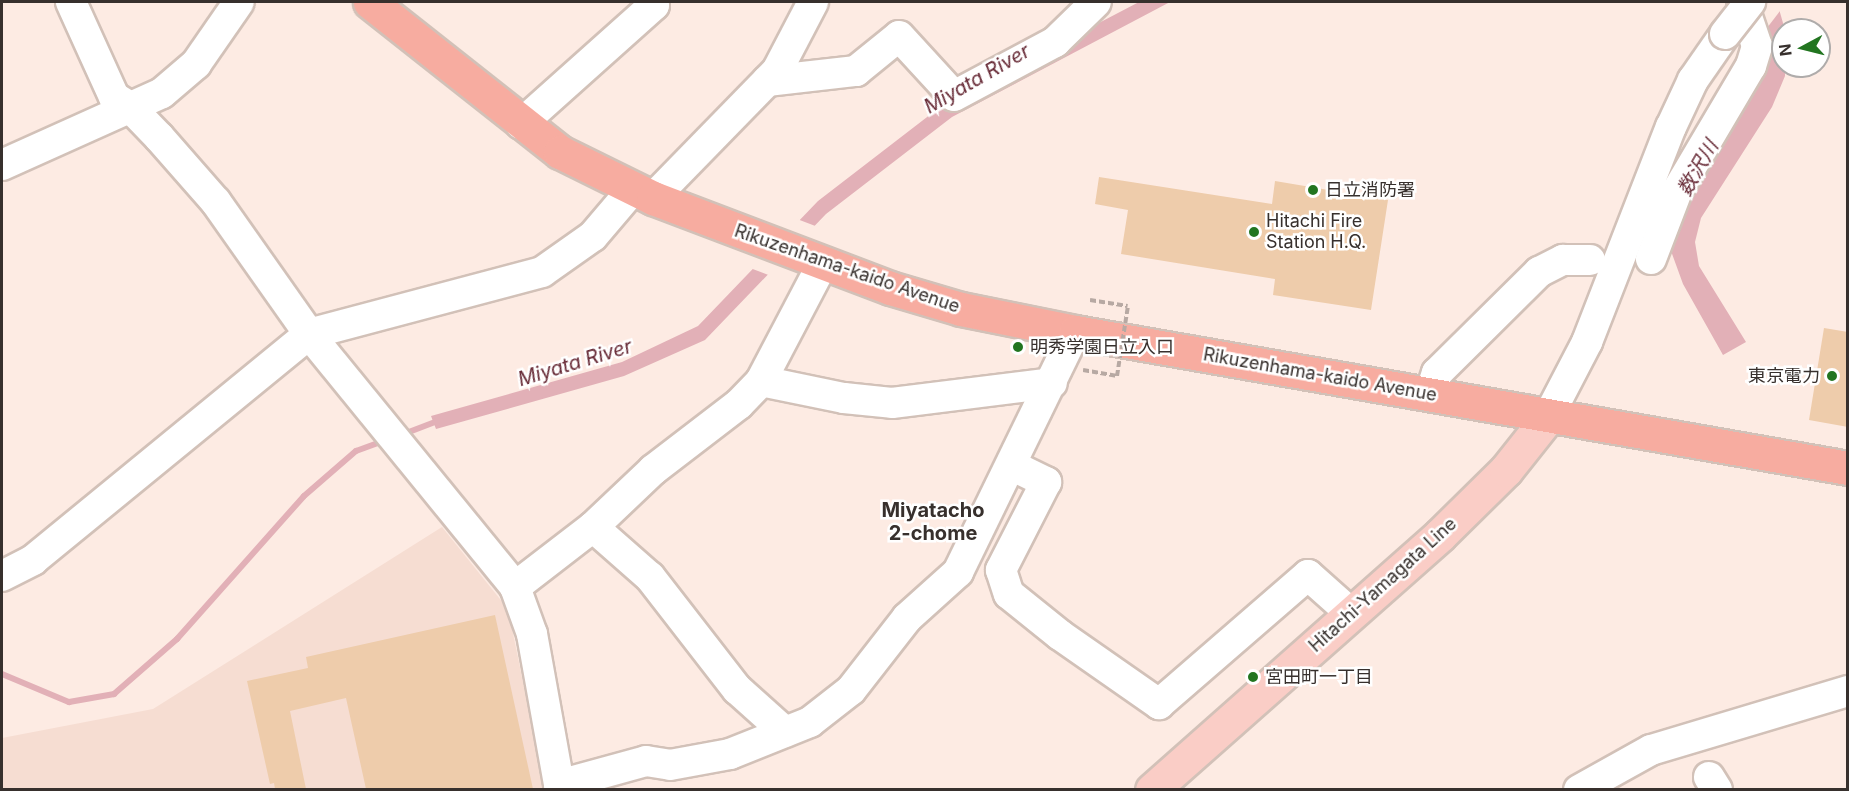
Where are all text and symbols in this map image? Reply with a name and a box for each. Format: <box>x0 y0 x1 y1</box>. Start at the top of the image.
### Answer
north arrow <box>1771 18 1831 78</box>
water label: Miyata River <box>920 39 1034 119</box>
text: N <box>1774 43 1796 57</box>
water label: 数沢川 <box>1673 136 1723 200</box>
place label: 日立消防署 <box>1325 179 1415 201</box>
marker: 日立消防署 <box>1306 183 1320 197</box>
place label: Hitachi Fire Station H.Q. <box>1266 211 1366 254</box>
street label: Rikuzenhama-kaido Avenue <box>732 220 962 318</box>
marker: Hitachi Fire Station H.Q. <box>1247 225 1261 239</box>
water label: Miyata River <box>515 334 635 392</box>
place label: 明秀学園日立入口 <box>1030 336 1174 358</box>
marker: 明秀学園日立入口 <box>1011 340 1025 354</box>
street label: Rikuzenhama-kaido Avenue <box>1202 344 1438 406</box>
place label: 東京電力 <box>1748 365 1820 387</box>
marker: 東京電力 <box>1825 369 1839 383</box>
district label: Miyatacho 2-chome <box>881 498 985 545</box>
street label: Hitachi-Yamagata Line <box>1305 513 1461 657</box>
place label: 宮田町一丁目 <box>1265 666 1373 688</box>
marker: 宮田町一丁目 <box>1246 670 1260 684</box>

